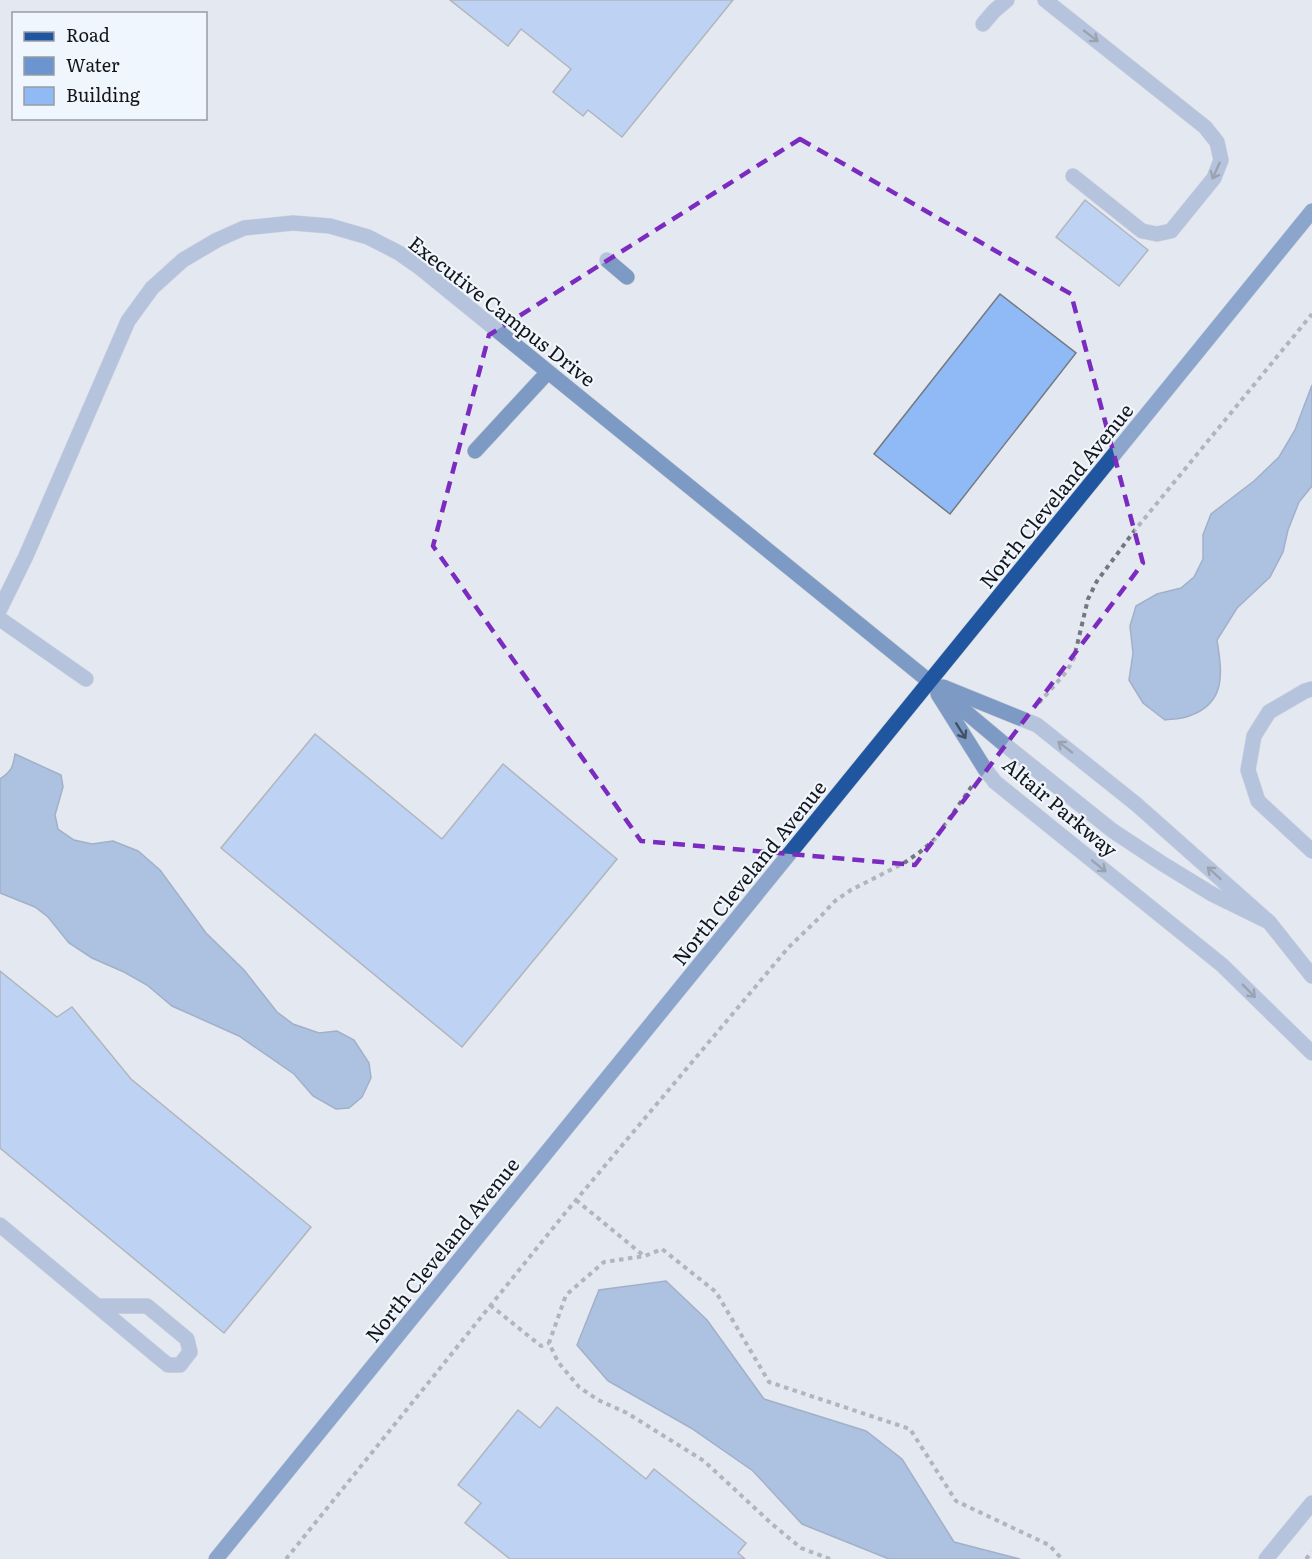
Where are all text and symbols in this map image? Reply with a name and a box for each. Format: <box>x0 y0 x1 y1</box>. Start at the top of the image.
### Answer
legend <box>12 12 207 120</box>
text: Road <box>66 21 110 48</box>
one-way arrow <box>1083 30 1099 43</box>
text: Water <box>66 51 120 78</box>
text: Building <box>66 81 141 108</box>
one-way arrow <box>1210 161 1221 179</box>
street label: Executive Campus Drive <box>403 227 603 393</box>
street label: North Cleveland Avenue <box>971 396 1139 594</box>
one-way arrow <box>955 722 967 739</box>
one-way arrow <box>1057 741 1073 754</box>
street label: Altair Parkway <box>997 749 1125 863</box>
street label: North Cleveland Avenue <box>664 773 832 971</box>
one-way arrow <box>1091 859 1107 872</box>
one-way arrow <box>1207 866 1222 880</box>
one-way arrow <box>1241 983 1256 998</box>
street label: North Cleveland Avenue <box>357 1150 525 1348</box>

